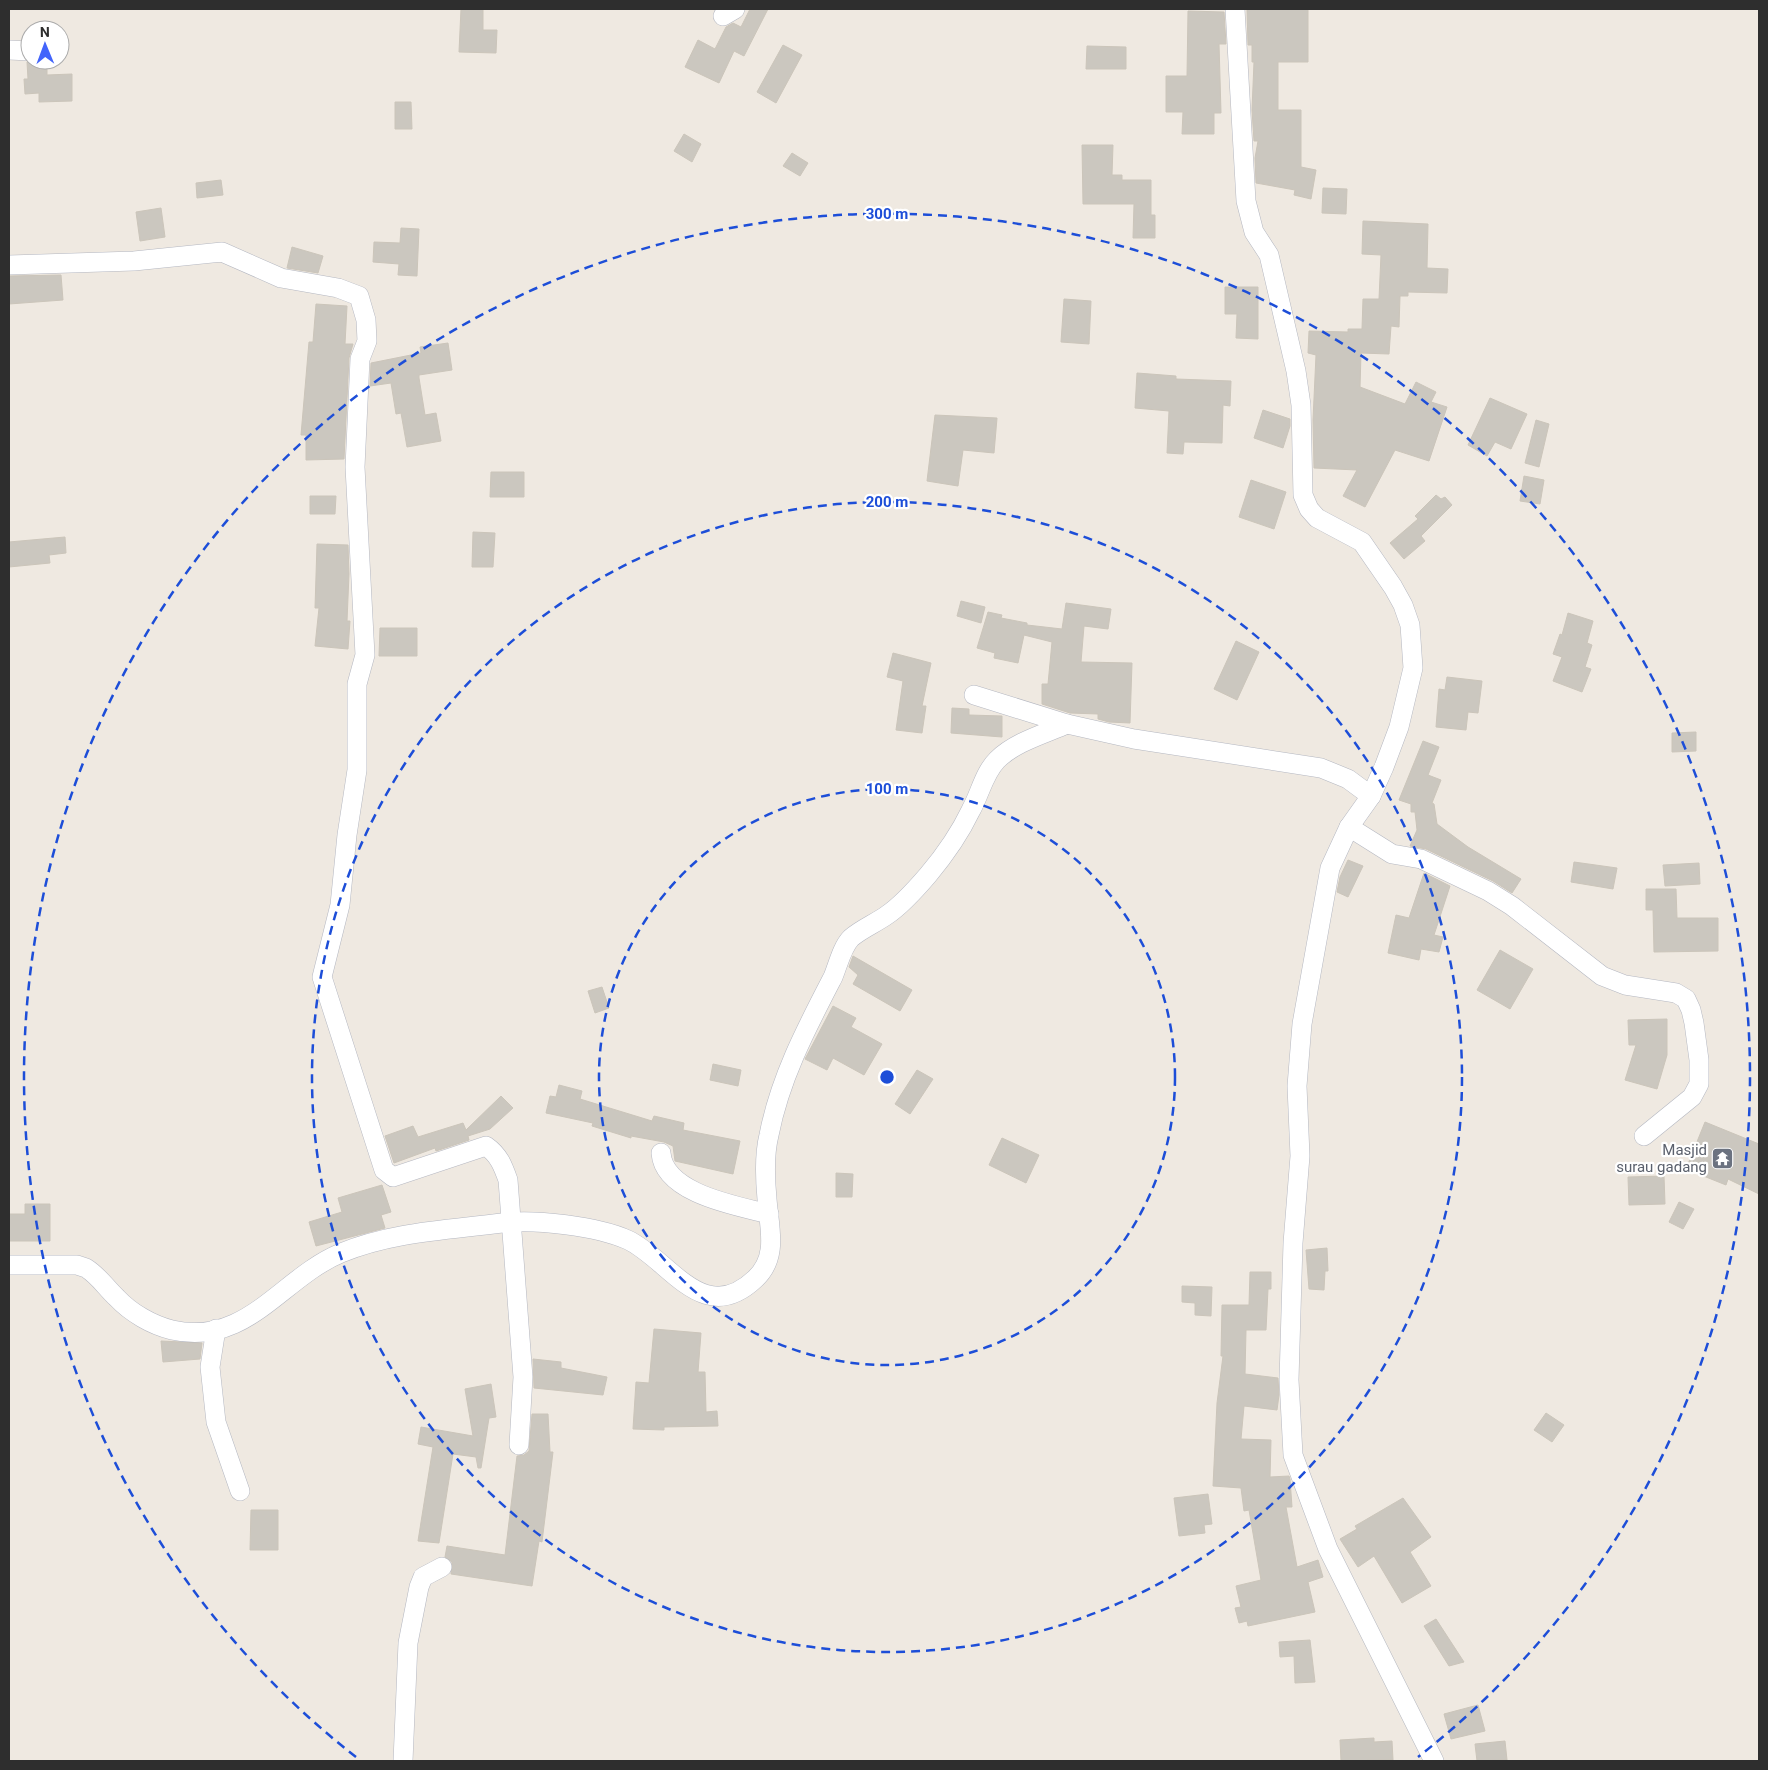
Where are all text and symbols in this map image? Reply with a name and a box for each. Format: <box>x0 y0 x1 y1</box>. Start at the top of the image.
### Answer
north arrow <box>20 20 70 70</box>
text: N <box>40 24 50 40</box>
text: 300 m <box>866 205 908 223</box>
text: 200 m <box>866 493 908 511</box>
text: 100 m <box>866 780 908 798</box>
centre of rings <box>878 1068 896 1086</box>
place label: Masjid surau gadang <box>1616 1141 1707 1176</box>
temple icon: Masjid surau gadang <box>1711 1147 1735 1171</box>

